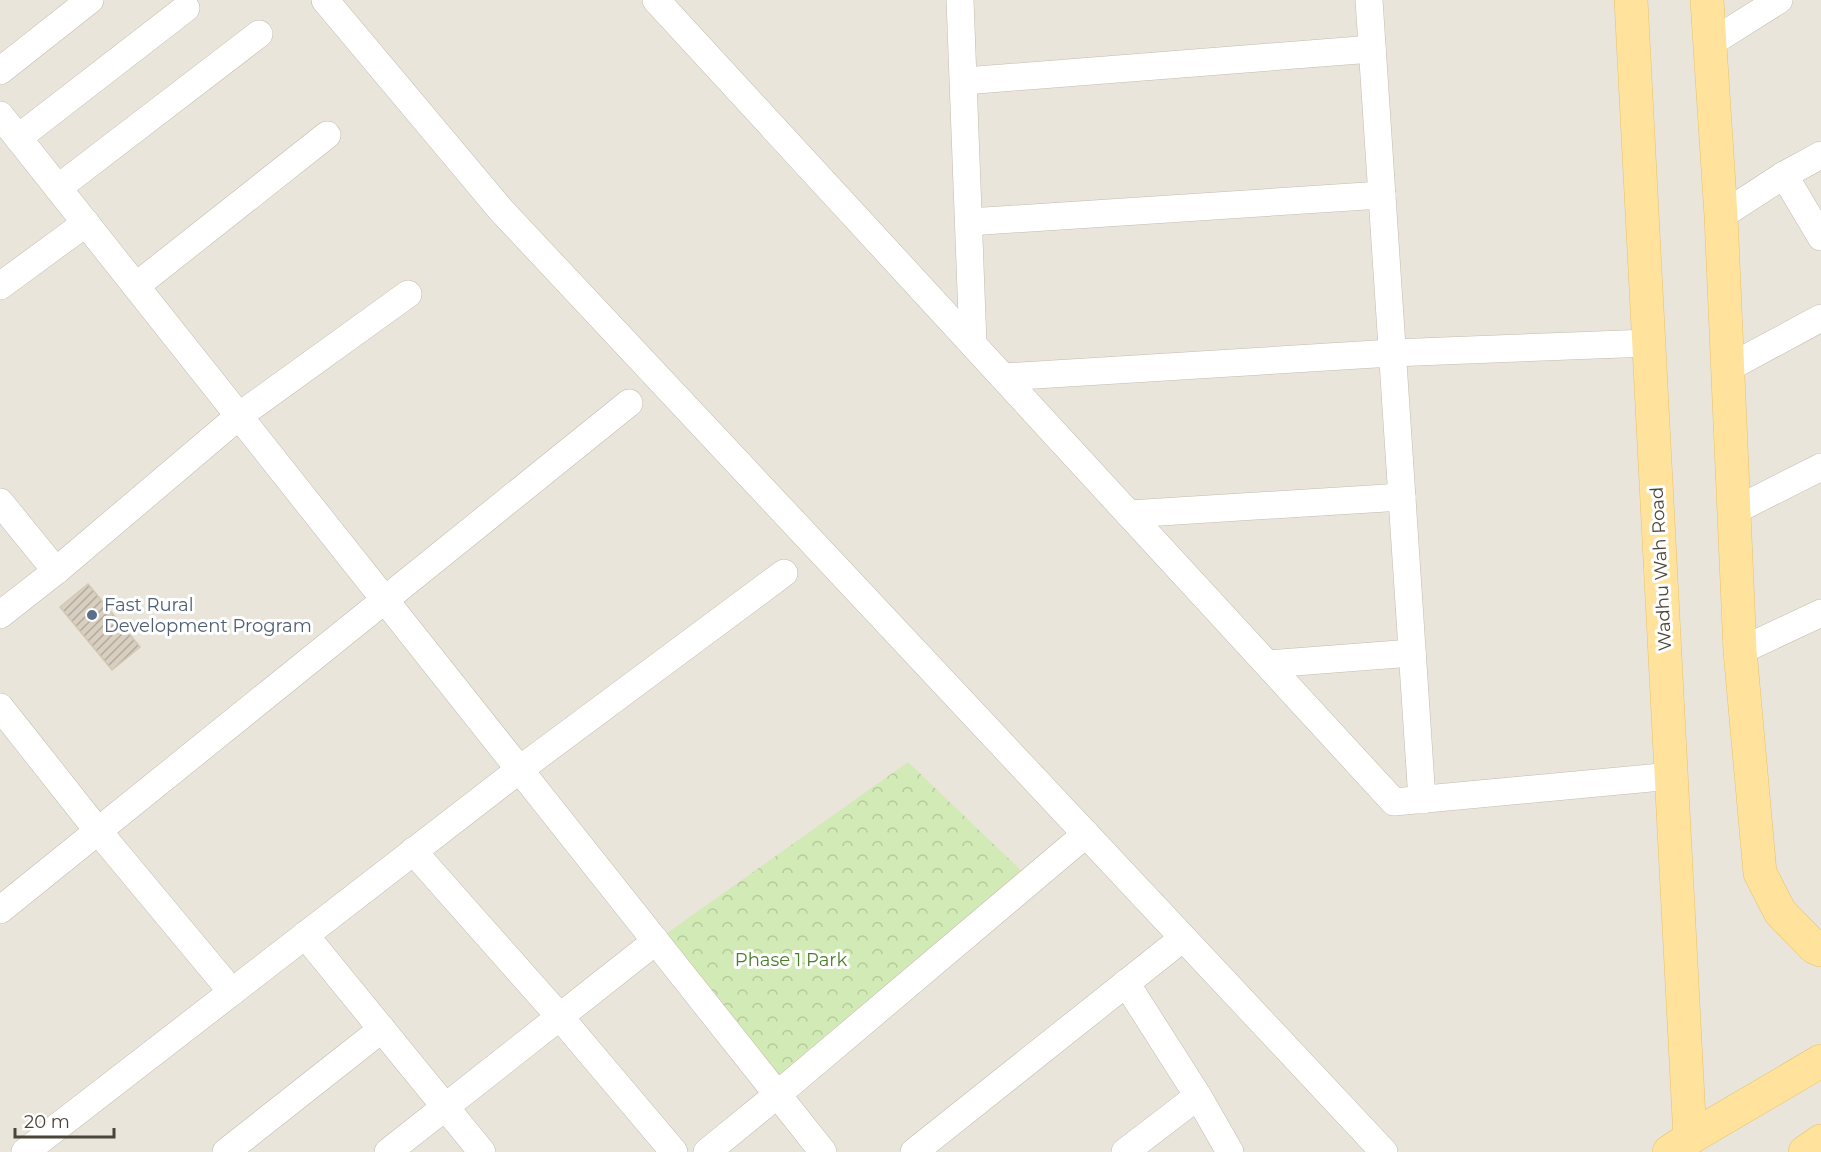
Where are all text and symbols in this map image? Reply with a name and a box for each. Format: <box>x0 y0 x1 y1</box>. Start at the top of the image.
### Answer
street label: Wadhu Wah Road <box>1646 486 1676 652</box>
place label: Fast Rural Development Program <box>104 594 312 637</box>
marker: Fast Rural Development Program <box>85 608 99 622</box>
park label: Phase 1 Park <box>735 949 847 971</box>
scale bar <box>15 1101 114 1139</box>
text: 20 m <box>24 1111 70 1133</box>

